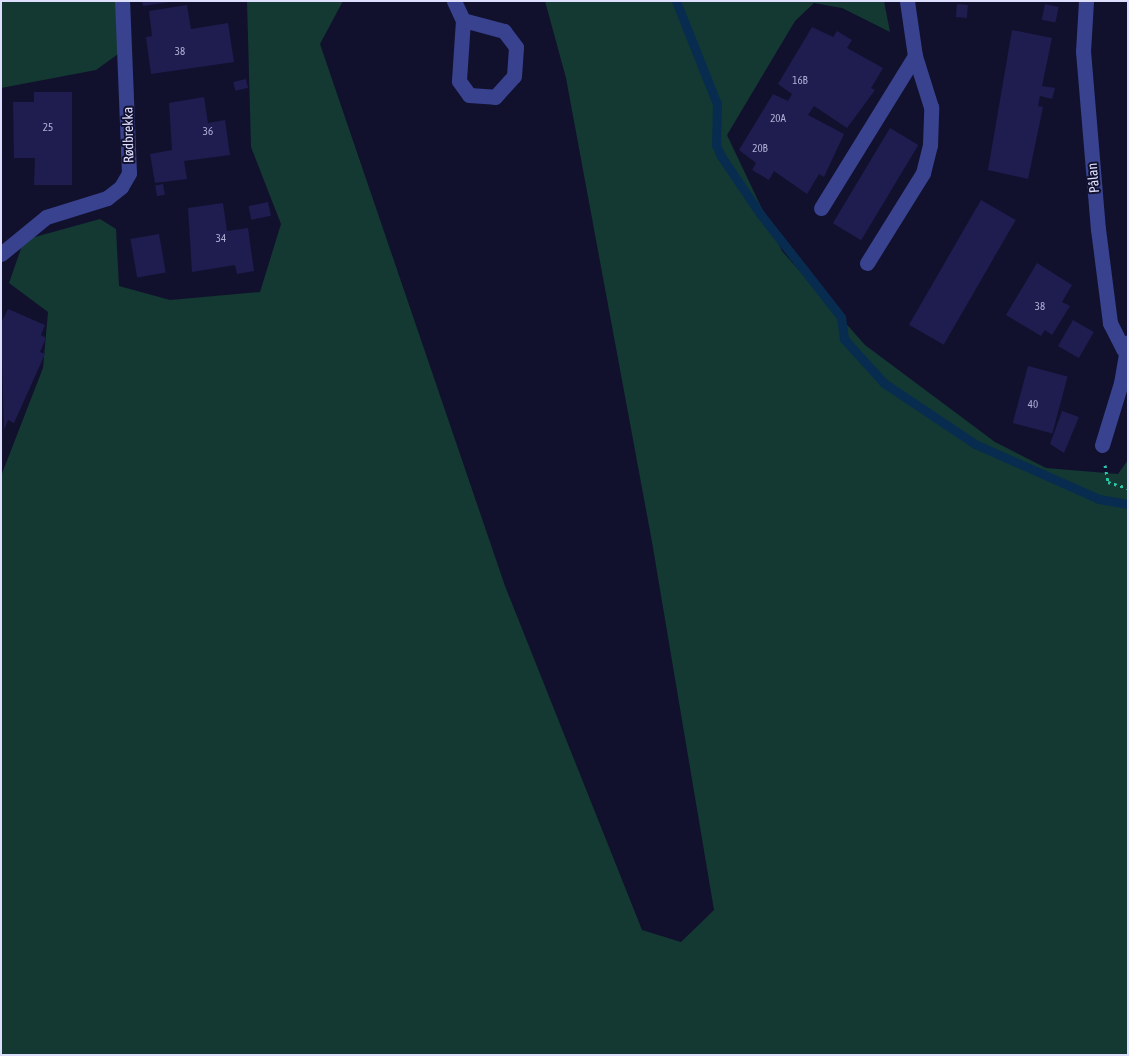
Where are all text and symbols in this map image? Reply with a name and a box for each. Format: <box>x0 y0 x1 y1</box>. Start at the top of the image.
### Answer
house number: 38 <box>175 44 185 58</box>
house number: 16B <box>792 73 808 87</box>
street label: Rødbrekka <box>119 107 137 163</box>
house number: 20A <box>770 111 786 125</box>
house number: 25 <box>43 120 53 134</box>
house number: 36 <box>203 124 213 138</box>
house number: 20B <box>752 141 768 155</box>
street label: Pålan <box>1083 162 1103 194</box>
house number: 34 <box>216 231 226 245</box>
house number: 38 <box>1035 299 1045 313</box>
house number: 40 <box>1028 397 1038 411</box>

